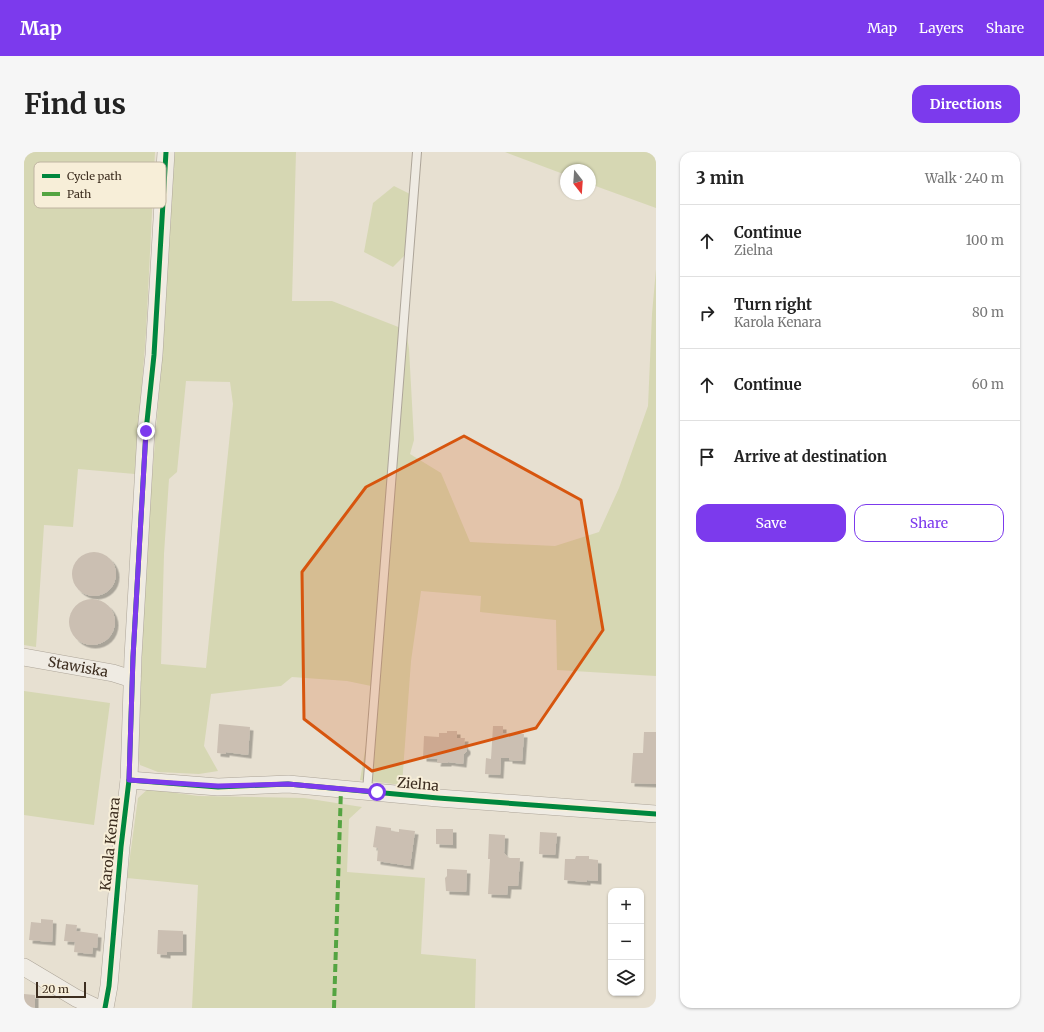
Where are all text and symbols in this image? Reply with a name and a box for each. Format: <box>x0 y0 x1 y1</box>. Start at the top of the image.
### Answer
text: Map <box>20 16 62 40</box>
text: Map <box>867 19 897 37</box>
text: Layers <box>919 19 964 37</box>
text: Share <box>986 19 1024 37</box>
button: Directions <box>912 85 1020 123</box>
text: Find us <box>24 86 126 122</box>
legend <box>34 162 166 208</box>
north arrow <box>560 164 596 200</box>
text: 3 min <box>696 167 744 189</box>
text: Cycle path <box>67 169 122 183</box>
text: Walk · 240 m <box>925 170 1004 187</box>
text: Path <box>67 187 92 201</box>
text: Continue <box>734 223 802 242</box>
icon: ahead <box>696 230 718 252</box>
text: 100 m <box>966 232 1004 249</box>
text: Zielna <box>734 242 773 259</box>
text: Turn right <box>734 295 812 314</box>
icon: right <box>696 302 718 324</box>
text: 80 m <box>972 304 1004 321</box>
text: Karola Kenara <box>734 314 821 331</box>
icon: ahead <box>696 374 718 396</box>
text: Continue <box>734 375 802 394</box>
text: 60 m <box>972 376 1004 393</box>
route end <box>137 422 155 440</box>
icon: arrive <box>696 446 718 468</box>
text: Arrive at destination <box>734 447 887 466</box>
button: Save <box>696 504 846 542</box>
button: Share <box>854 504 1004 542</box>
street label: Stawiska <box>47 652 110 681</box>
street label: Zielna <box>396 773 440 795</box>
route start <box>368 783 386 801</box>
street label: Karola Kenara <box>96 796 124 892</box>
map controls <box>608 888 644 996</box>
button: + <box>608 888 644 924</box>
button: − <box>608 924 644 960</box>
button: layers <box>608 960 644 996</box>
scale bar <box>36 980 86 999</box>
text: 20 m <box>42 982 69 996</box>

